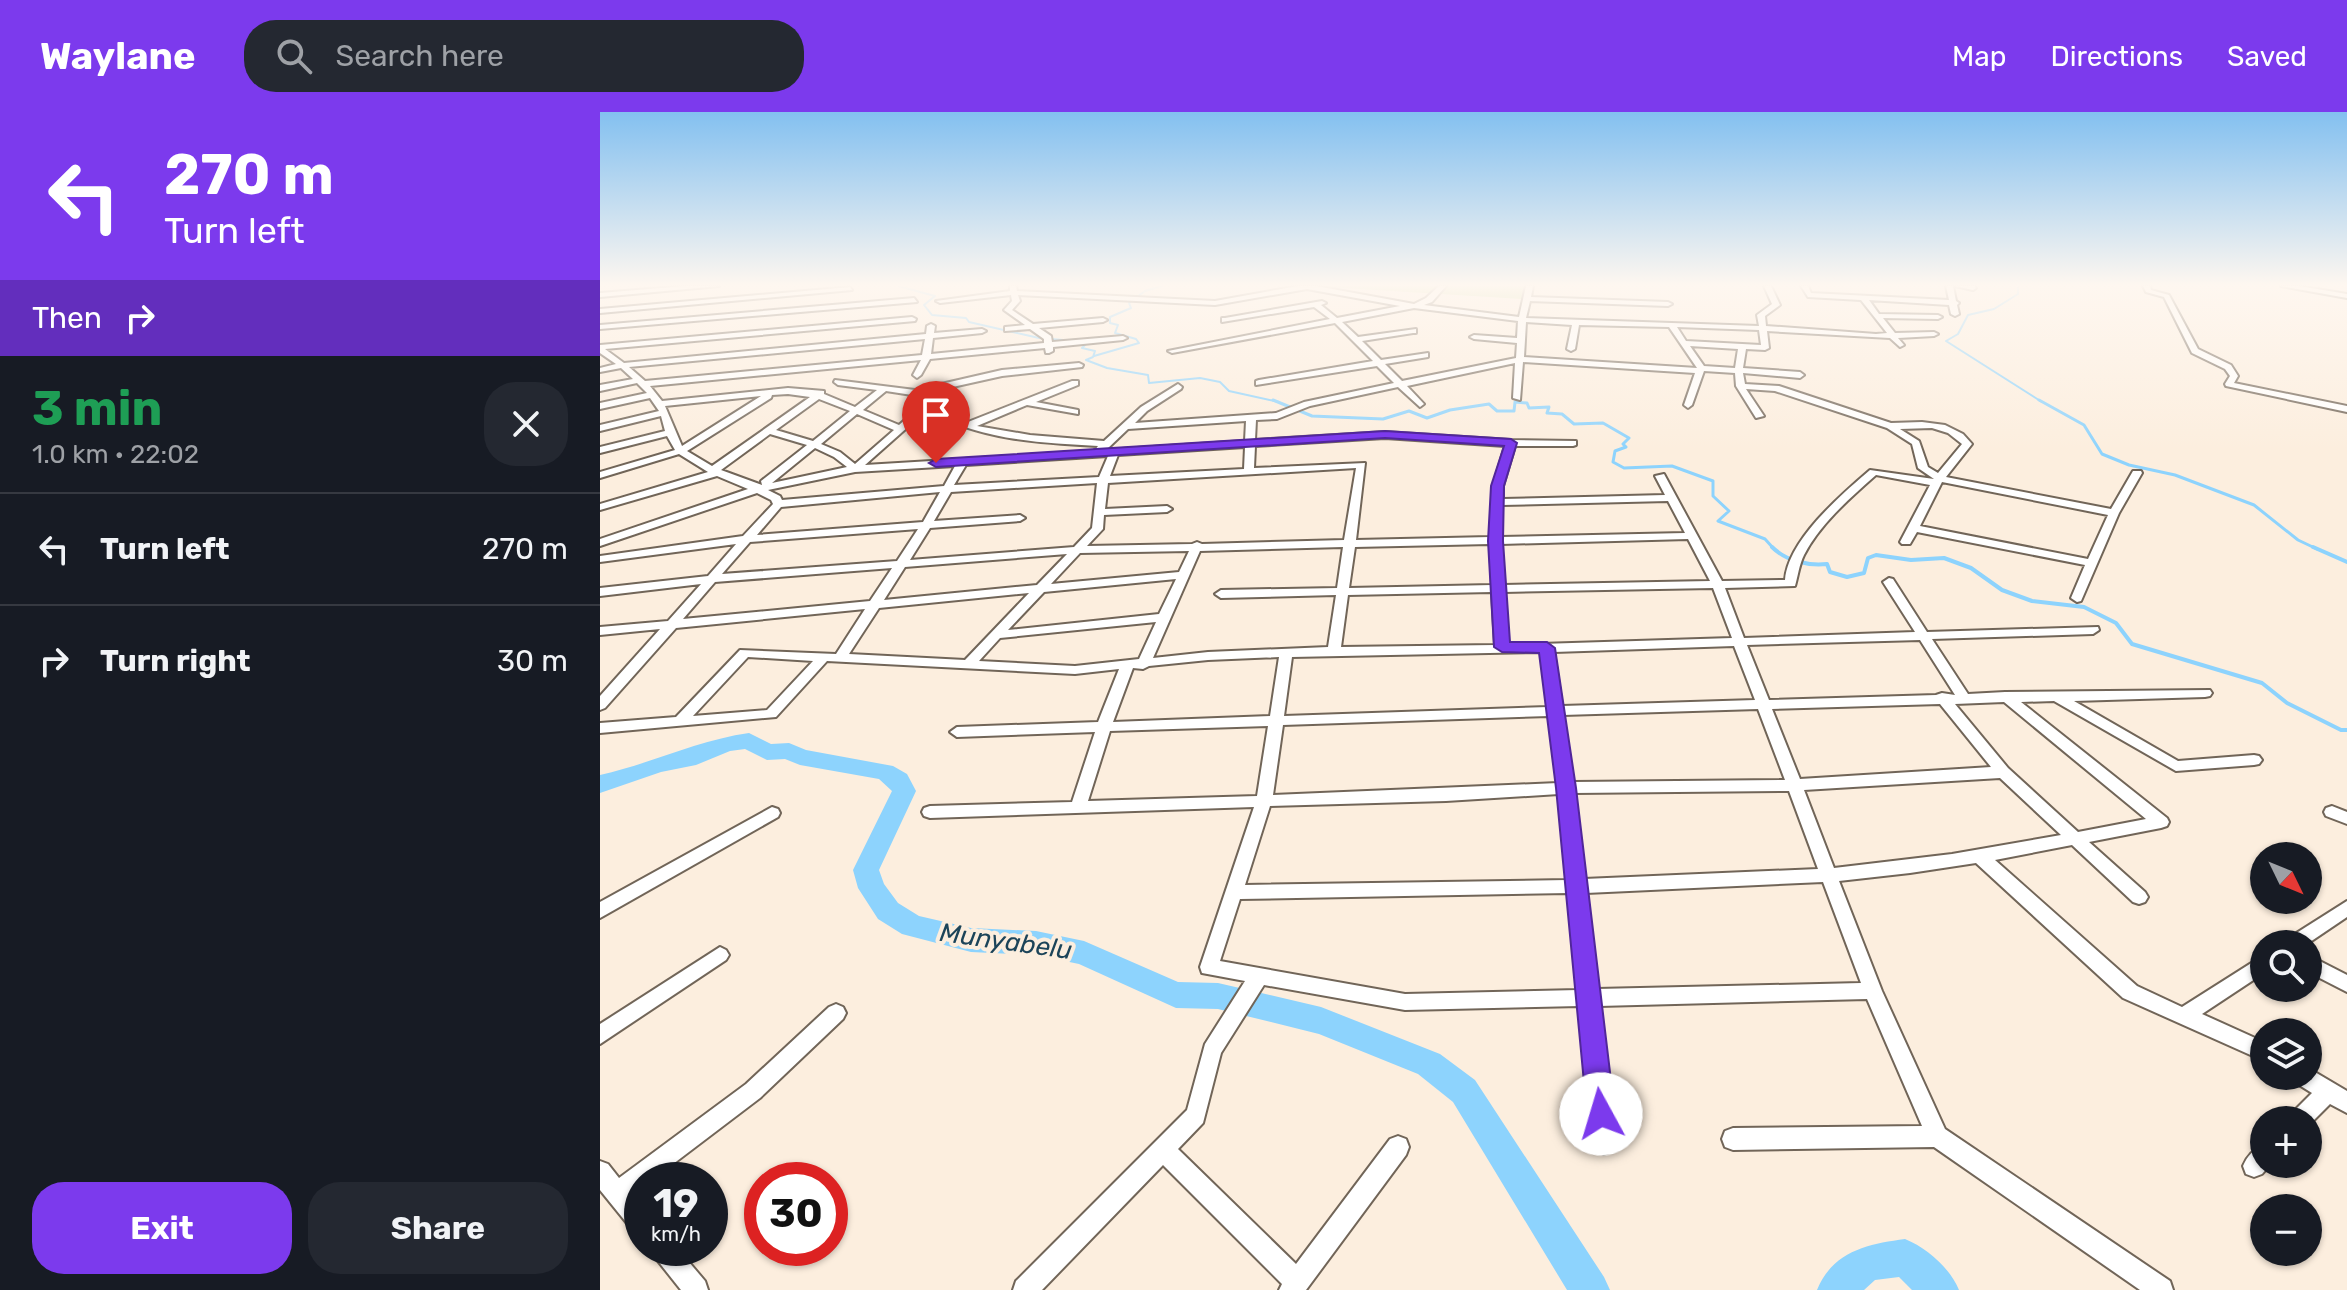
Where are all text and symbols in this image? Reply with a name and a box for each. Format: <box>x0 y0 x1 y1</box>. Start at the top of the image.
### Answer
search box <box>244 20 804 92</box>
text: Waylane <box>40 33 196 79</box>
icon: search <box>272 34 316 78</box>
text: Search here <box>336 38 504 74</box>
text: Map <box>1952 40 2006 73</box>
text: Directions <box>2050 40 2183 73</box>
text: Saved <box>2227 40 2307 73</box>
text: 270 m <box>164 142 334 208</box>
icon: left <box>32 144 136 248</box>
text: Turn left <box>164 209 305 252</box>
icon: right <box>118 296 162 340</box>
text: Then <box>32 300 102 336</box>
text: 3 min <box>32 380 162 437</box>
pin <box>902 381 970 463</box>
button: close <box>484 382 568 466</box>
icon: arrive <box>914 393 958 437</box>
text: 1.0 km · 22:02 <box>32 439 199 470</box>
icon: left <box>32 527 76 571</box>
text: Turn left <box>100 531 230 567</box>
text: 270 m <box>482 531 568 567</box>
icon: right <box>32 639 76 683</box>
text: Turn right <box>100 643 251 679</box>
text: 30 m <box>497 643 568 679</box>
north arrow <box>2250 842 2322 914</box>
map controls <box>2250 842 2322 1266</box>
water label: Munyabelu <box>938 917 1074 966</box>
button: search <box>2250 930 2322 1002</box>
button: layers <box>2250 1018 2322 1090</box>
position arrow <box>1559 1072 1643 1156</box>
button: + <box>2250 1106 2322 1178</box>
speed limit sign: 30 <box>744 1162 848 1266</box>
text: 19 <box>653 1180 699 1227</box>
button: Exit <box>32 1182 292 1274</box>
button: Share <box>308 1182 568 1274</box>
button: − <box>2250 1194 2322 1266</box>
text: km/h <box>651 1222 701 1246</box>

